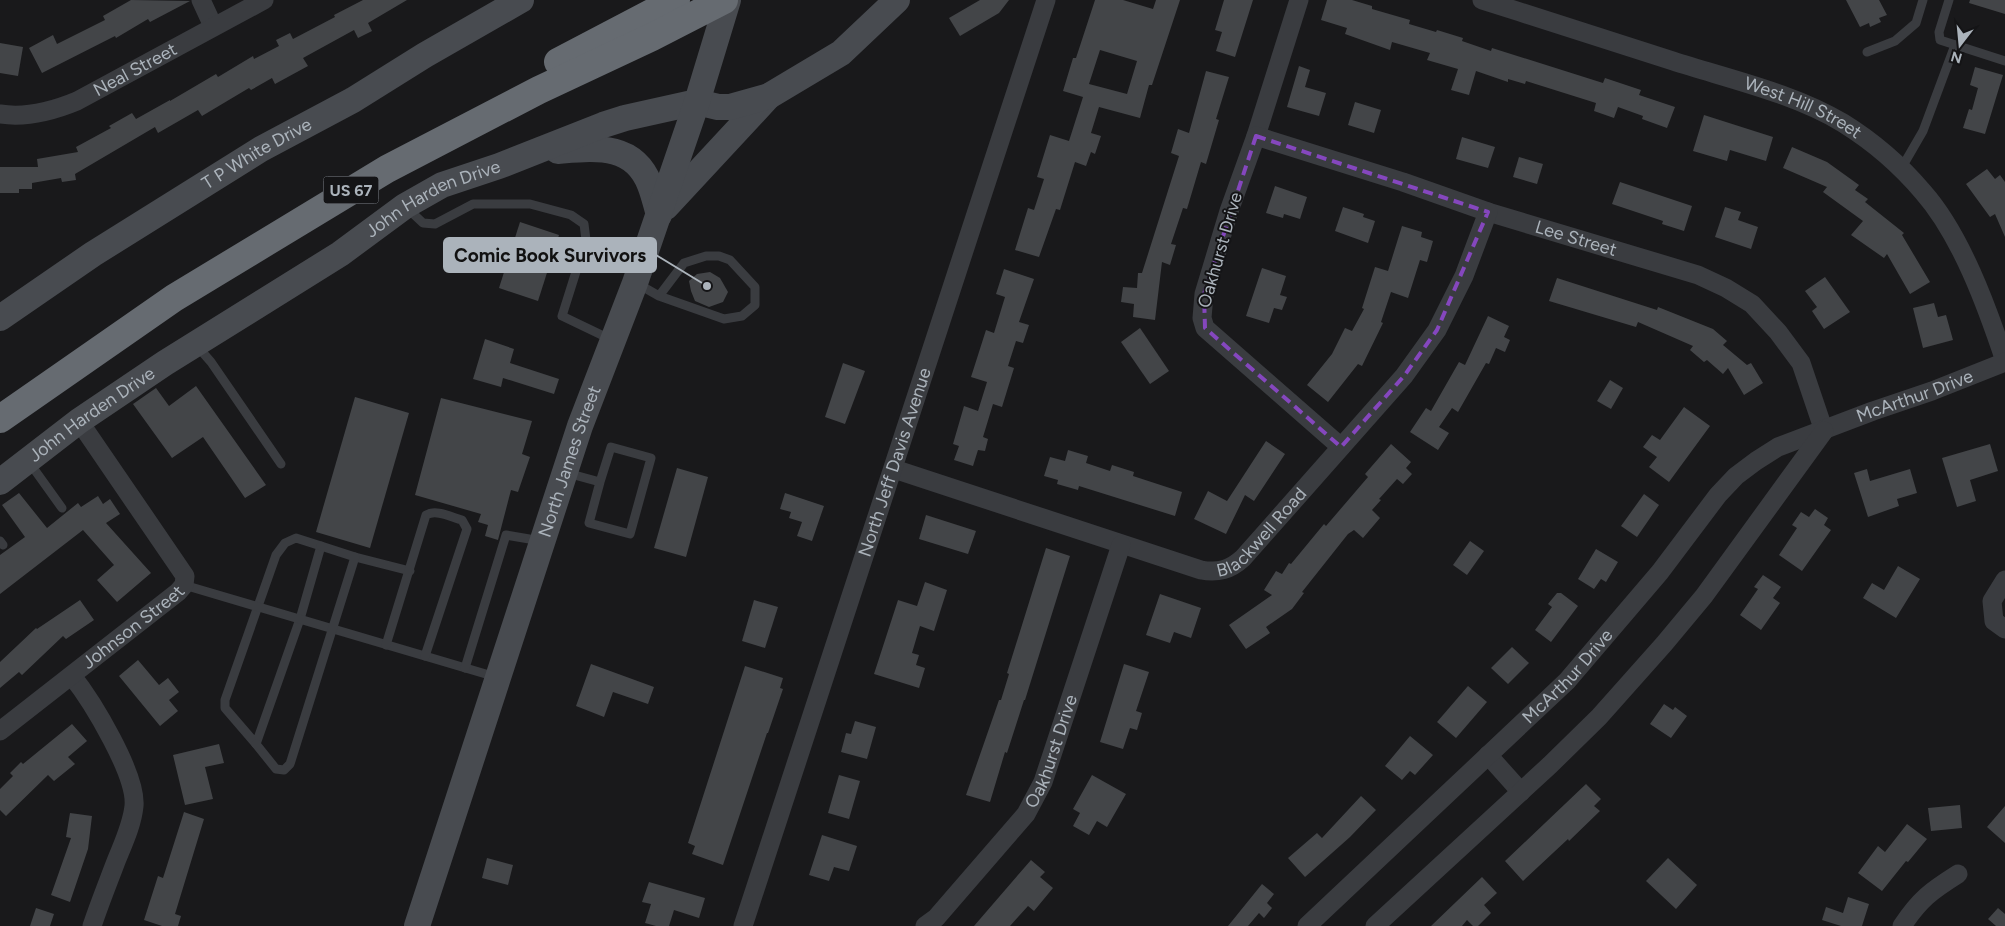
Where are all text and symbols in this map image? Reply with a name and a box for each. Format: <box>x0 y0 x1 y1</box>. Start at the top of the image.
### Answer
north arrow <box>1935 20 1985 70</box>
street label: Neal Street <box>89 38 181 101</box>
text: N <box>1949 47 1964 67</box>
street label: West Hill Street <box>1742 72 1866 143</box>
street label: T P White Drive <box>198 113 316 194</box>
street label: John Harden Drive <box>361 155 503 242</box>
road number: US 67 <box>324 176 378 204</box>
street label: Oakhurst Drive <box>1193 189 1247 310</box>
street label: Lee Street <box>1533 216 1619 261</box>
callout: Comic Book Survivors <box>444 238 656 272</box>
text: Comic Book Survivors <box>454 244 646 267</box>
street label: John Harden Drive <box>24 362 159 467</box>
street label: North Jeff Davis Avenue <box>854 365 936 559</box>
street label: McArthur Drive <box>1853 365 1976 427</box>
street label: North James Street <box>534 382 606 540</box>
street label: Blackwell Road <box>1214 483 1311 582</box>
street label: Johnson Street <box>78 581 190 674</box>
street label: McArthur Drive <box>1518 624 1618 728</box>
street label: Oakhurst Drive <box>1020 692 1082 812</box>

